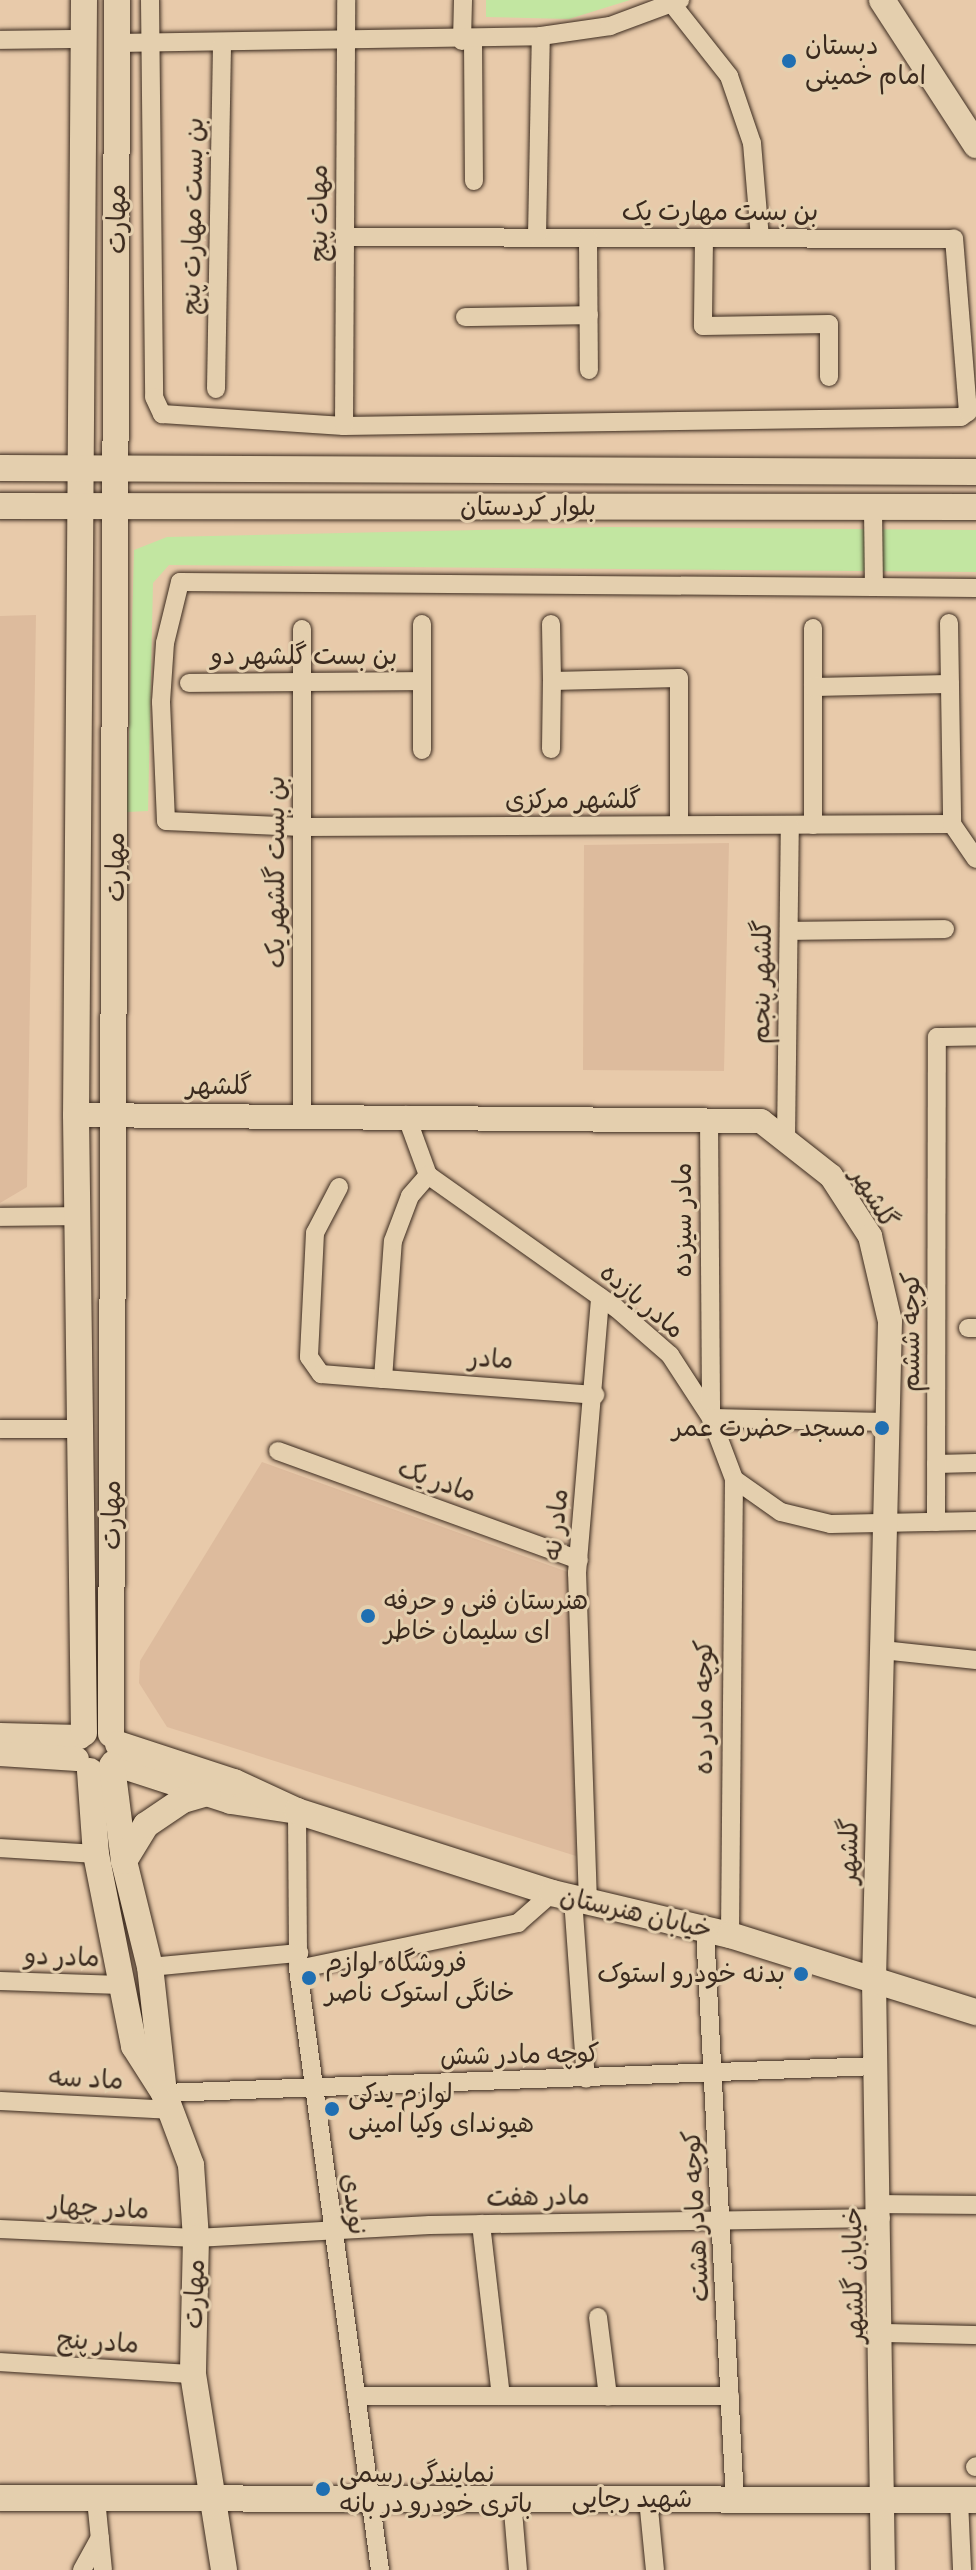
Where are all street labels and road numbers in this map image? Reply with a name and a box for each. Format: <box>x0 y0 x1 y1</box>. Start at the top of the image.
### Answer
street label: بن بست مهارت پنج <box>176 117 210 315</box>
street label: مهات پنج <box>303 164 335 262</box>
street label: مهارت <box>101 184 133 254</box>
street label: بن بست مهارت یک <box>622 196 818 228</box>
street label: بلوار کردستان <box>460 491 596 523</box>
street label: بن بست گلشهر دو <box>211 640 397 672</box>
street label: بن بست گلشهر یک <box>260 776 292 968</box>
street label: گلشهر مرکزی <box>505 784 641 816</box>
street label: مهارت <box>100 832 132 902</box>
street label: گلشهر پنجم <box>745 920 779 1044</box>
street label: گلشهر <box>186 1070 252 1102</box>
street label: مادر سیزده <box>667 1162 699 1278</box>
street label: گلشهر <box>844 1162 904 1234</box>
street label: مادر یازده <box>593 1257 691 1345</box>
street label: کوچه ششم <box>895 1272 927 1392</box>
street label: مادر <box>468 1342 514 1376</box>
street label: مادر یک <box>394 1452 480 1510</box>
street label: مهارت <box>96 1480 128 1550</box>
street label: مادر نه <box>537 1487 575 1563</box>
street label: کوچه مادر ده <box>688 1639 720 1775</box>
street label: گلشهر <box>833 1818 865 1884</box>
street label: خیابان هنرستان <box>557 1880 715 1946</box>
street label: مادر دو <box>24 1940 100 1974</box>
street label: کوچه مادر شش <box>440 2038 600 2072</box>
street label: ماد سه <box>48 2061 124 2097</box>
street label: کوچه مادر هشت <box>676 2129 716 2303</box>
street label: نویدی <box>335 2172 373 2236</box>
street label: مادر هفت <box>486 2181 590 2213</box>
street label: مادر چهار <box>48 2190 150 2226</box>
street label: خیابان گلشهر <box>837 2207 871 2343</box>
street label: مهارت <box>178 2258 212 2330</box>
street label: مادر پنج <box>56 2324 140 2360</box>
street label: شهید رجایی <box>572 2483 692 2515</box>

